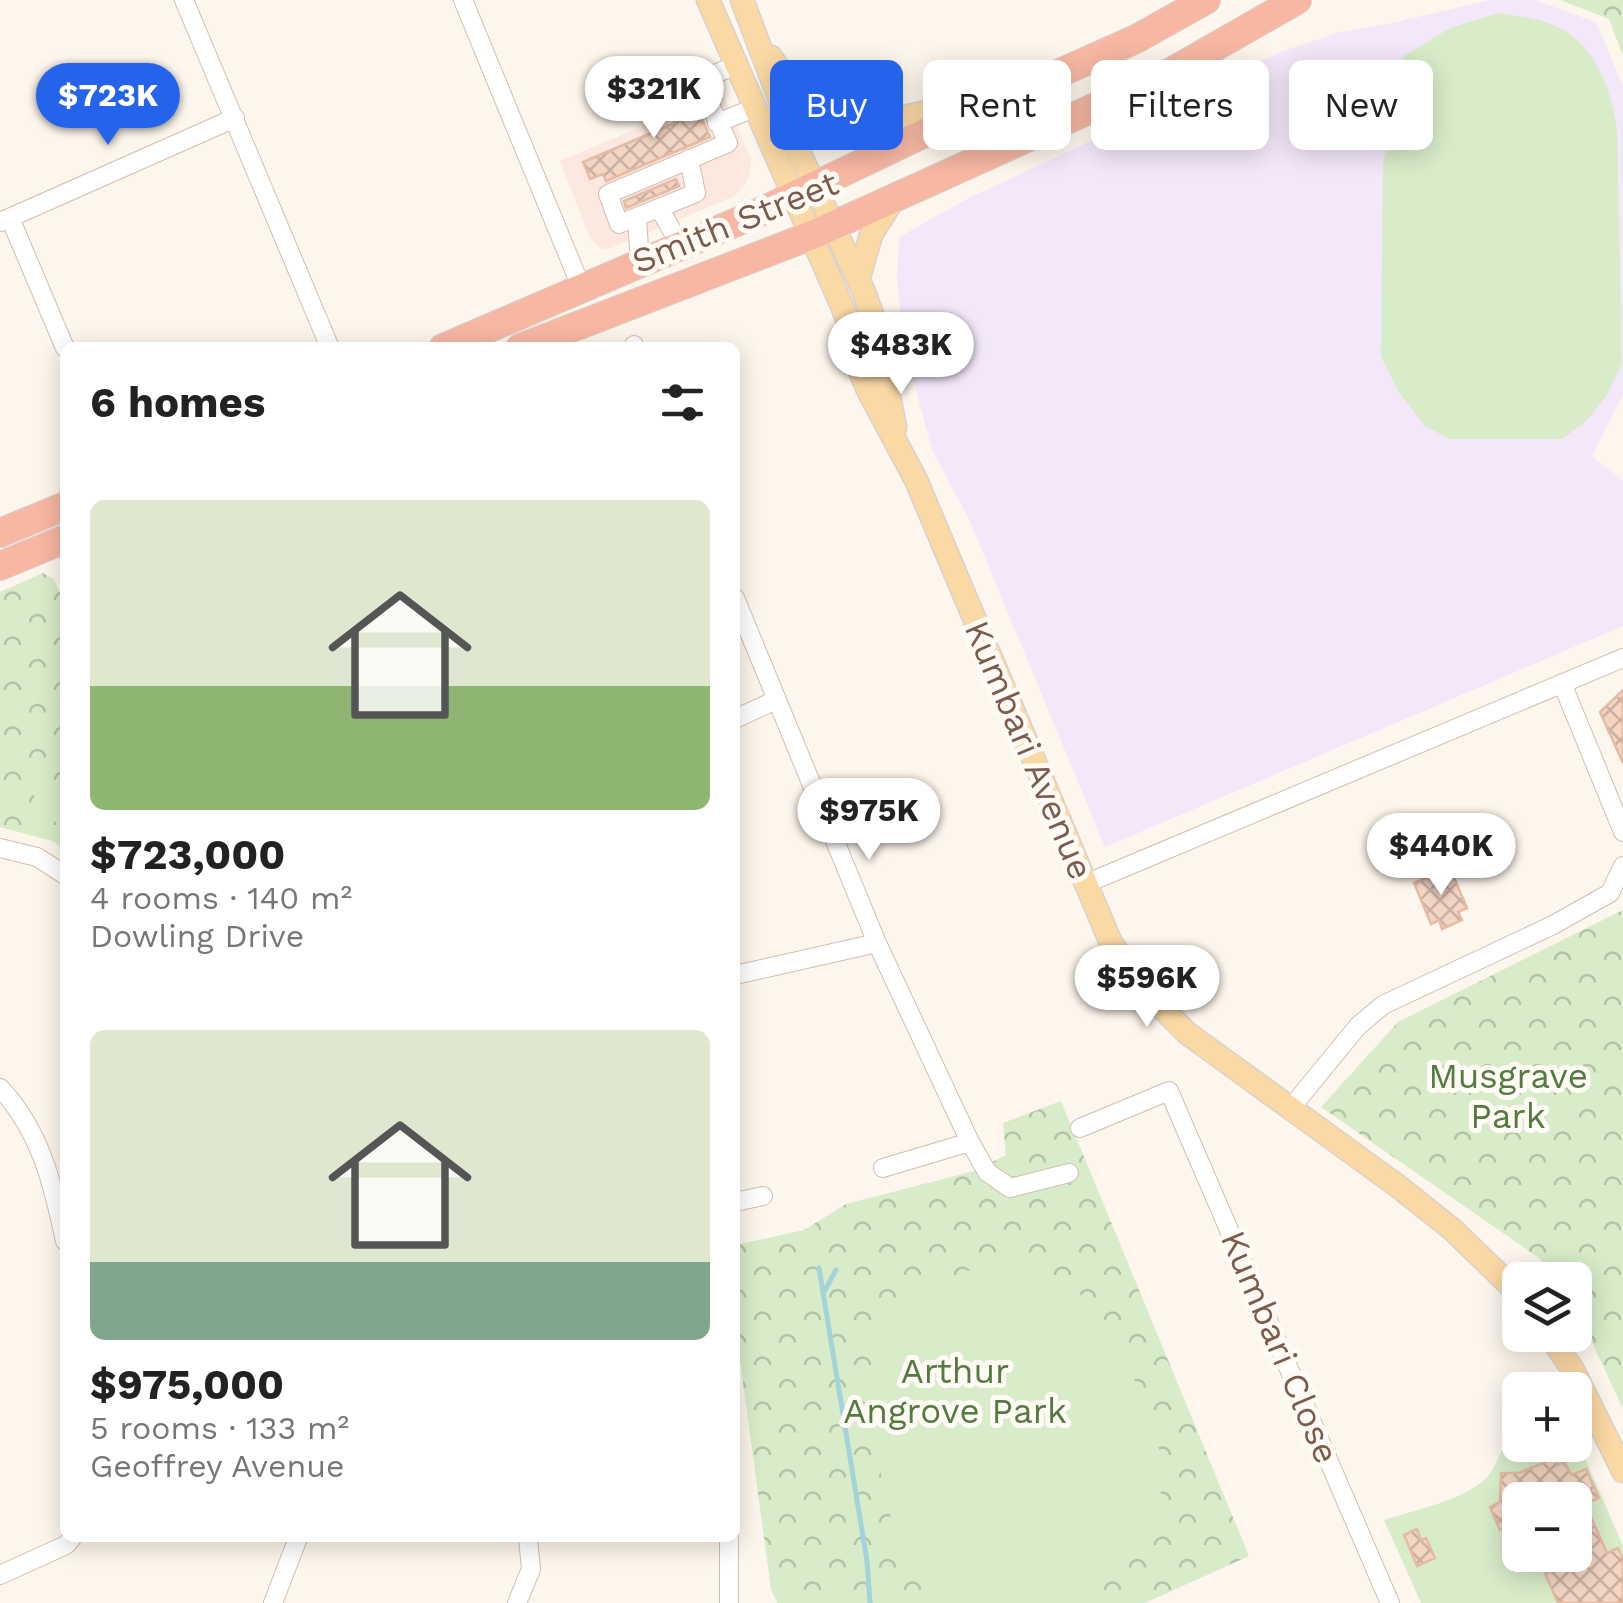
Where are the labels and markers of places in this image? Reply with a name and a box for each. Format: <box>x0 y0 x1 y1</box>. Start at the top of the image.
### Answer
pin: $321K <box>584 56 724 141</box>
pin: $723K <box>38 63 178 148</box>
pin: $483K <box>831 312 971 397</box>
pin: $975K <box>799 778 939 863</box>
pin: $440K <box>1371 813 1511 898</box>
pin: $596K <box>1077 945 1217 1030</box>

